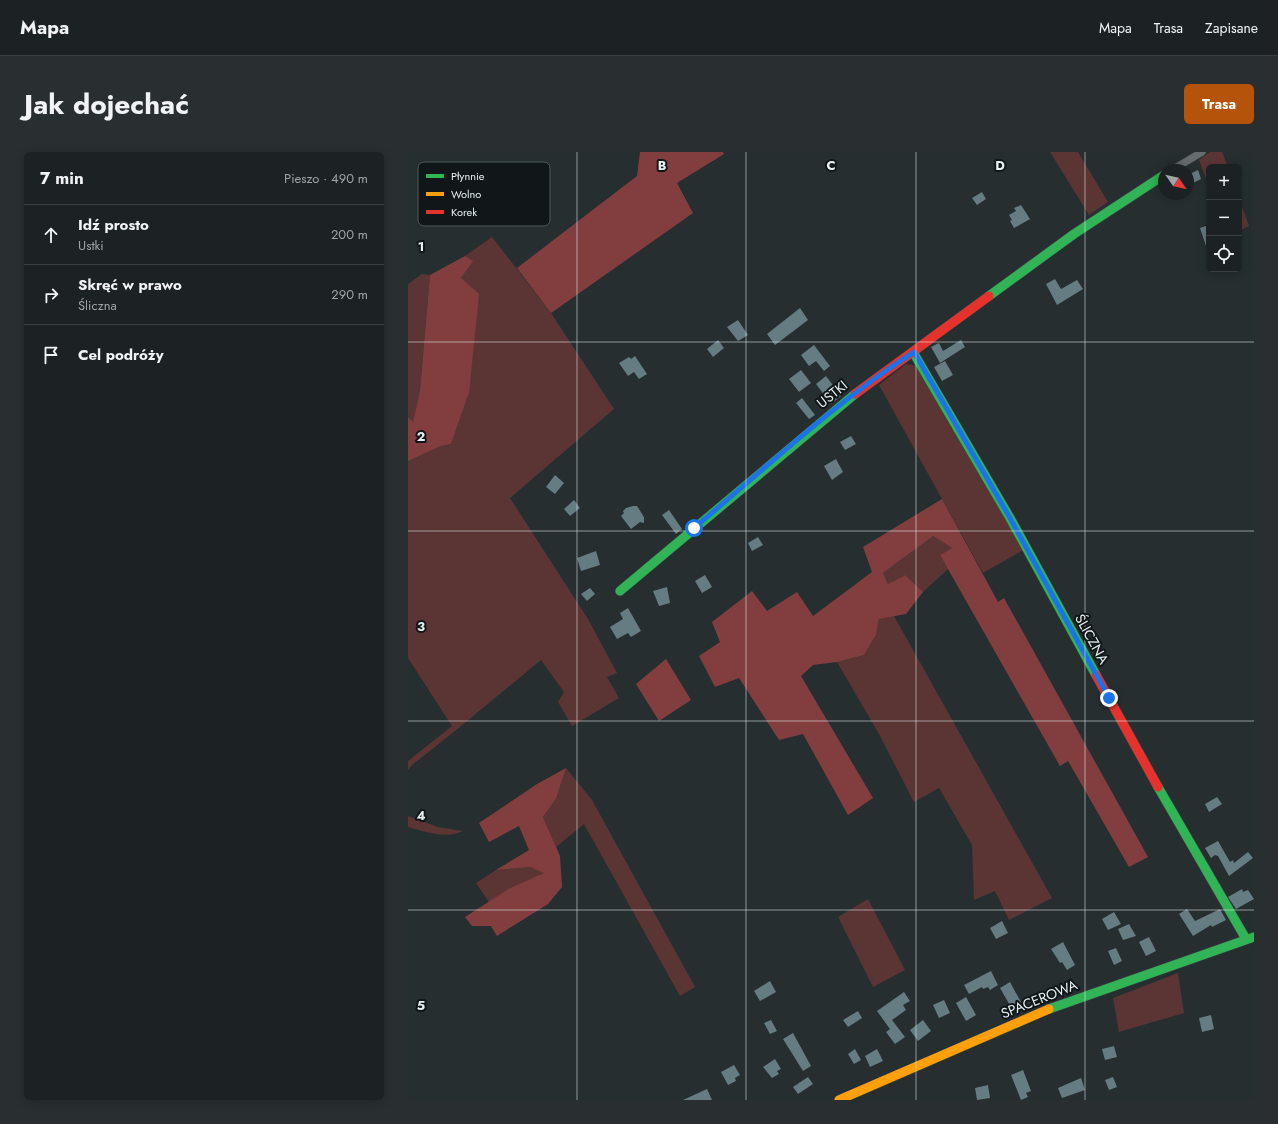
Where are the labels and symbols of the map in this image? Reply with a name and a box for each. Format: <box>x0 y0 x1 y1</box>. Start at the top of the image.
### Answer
text: B <box>658 156 667 175</box>
text: C <box>826 156 836 175</box>
text: D <box>995 156 1005 175</box>
legend <box>418 162 550 226</box>
north arrow <box>1158 164 1194 200</box>
text: Płynnie <box>451 168 485 184</box>
text: Wolno <box>451 186 481 202</box>
text: Korek <box>451 204 477 220</box>
text: 1 <box>418 237 424 256</box>
street label: USTKI <box>812 375 852 413</box>
text: 2 <box>417 427 425 446</box>
route start <box>685 519 703 537</box>
street label: ŚLICZNA <box>1070 610 1114 668</box>
text: 3 <box>417 617 425 636</box>
route end <box>1100 689 1118 707</box>
text: 4 <box>416 806 426 825</box>
street label: SPACEROWA <box>998 974 1081 1023</box>
text: 5 <box>417 996 425 1015</box>

